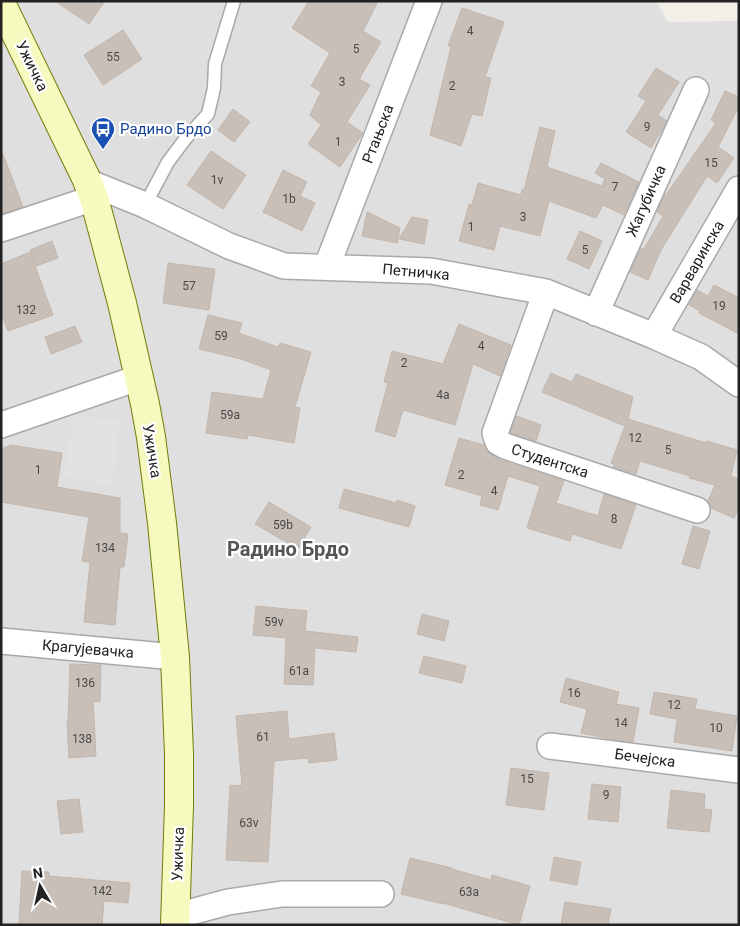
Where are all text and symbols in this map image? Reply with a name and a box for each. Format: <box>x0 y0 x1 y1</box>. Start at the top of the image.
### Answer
house number: 4 <box>467 24 474 38</box>
street label: Ужичка <box>12 38 52 94</box>
house number: 5 <box>353 42 360 56</box>
house number: 55 <box>106 50 120 64</box>
house number: 3 <box>339 75 345 89</box>
house number: 2 <box>449 79 456 93</box>
street label: Ртањска <box>359 102 397 166</box>
bus stop icon: Радино Брдо <box>90 116 116 150</box>
place label: Радино Брдо <box>120 120 212 138</box>
house number: 9 <box>644 120 650 134</box>
house number: 1 <box>335 135 341 149</box>
house number: 15 <box>704 156 718 170</box>
street label: Жагубичка <box>622 162 670 240</box>
house number: 1v <box>211 173 223 187</box>
house number: 7 <box>612 180 619 194</box>
house number: 1b <box>282 192 296 206</box>
house number: 3 <box>520 210 526 224</box>
street label: Варваринска <box>666 217 728 307</box>
house number: 1 <box>468 220 474 234</box>
house number: 5 <box>582 243 589 257</box>
street label: Петничка <box>382 260 450 284</box>
house number: 57 <box>182 279 196 293</box>
house number: 19 <box>712 299 726 313</box>
house number: 132 <box>16 303 36 317</box>
house number: 59 <box>214 329 228 343</box>
house number: 4 <box>478 339 485 353</box>
house number: 2 <box>401 356 408 370</box>
house number: 4a <box>436 388 450 402</box>
house number: 59a <box>220 408 240 422</box>
street label: Ужичка <box>139 423 165 479</box>
house number: 12 <box>628 431 642 445</box>
street label: Студентска <box>509 440 591 482</box>
house number: 5 <box>665 443 672 457</box>
house number: 1 <box>35 463 41 477</box>
house number: 2 <box>458 468 465 482</box>
house number: 4 <box>491 484 498 498</box>
house number: 8 <box>611 512 618 526</box>
house number: 59b <box>273 518 293 532</box>
district label: Радино Брдо <box>227 537 349 561</box>
house number: 134 <box>95 541 115 555</box>
house number: 59v <box>264 615 284 629</box>
street label: Крагујевачка <box>41 636 135 662</box>
house number: 61a <box>289 664 309 678</box>
house number: 136 <box>75 676 95 690</box>
house number: 16 <box>567 686 581 700</box>
house number: 12 <box>667 698 681 712</box>
house number: 14 <box>614 716 628 730</box>
house number: 10 <box>709 721 723 735</box>
house number: 61 <box>256 730 270 744</box>
house number: 138 <box>72 732 92 746</box>
street label: Бечејска <box>613 745 677 771</box>
house number: 15 <box>520 772 534 786</box>
house number: 9 <box>603 788 609 802</box>
house number: 63v <box>239 816 259 830</box>
street label: Ужичка <box>168 827 188 881</box>
north arrow <box>15 861 65 911</box>
text: N <box>32 864 44 882</box>
house number: 142 <box>92 884 112 898</box>
house number: 63a <box>459 885 479 899</box>

